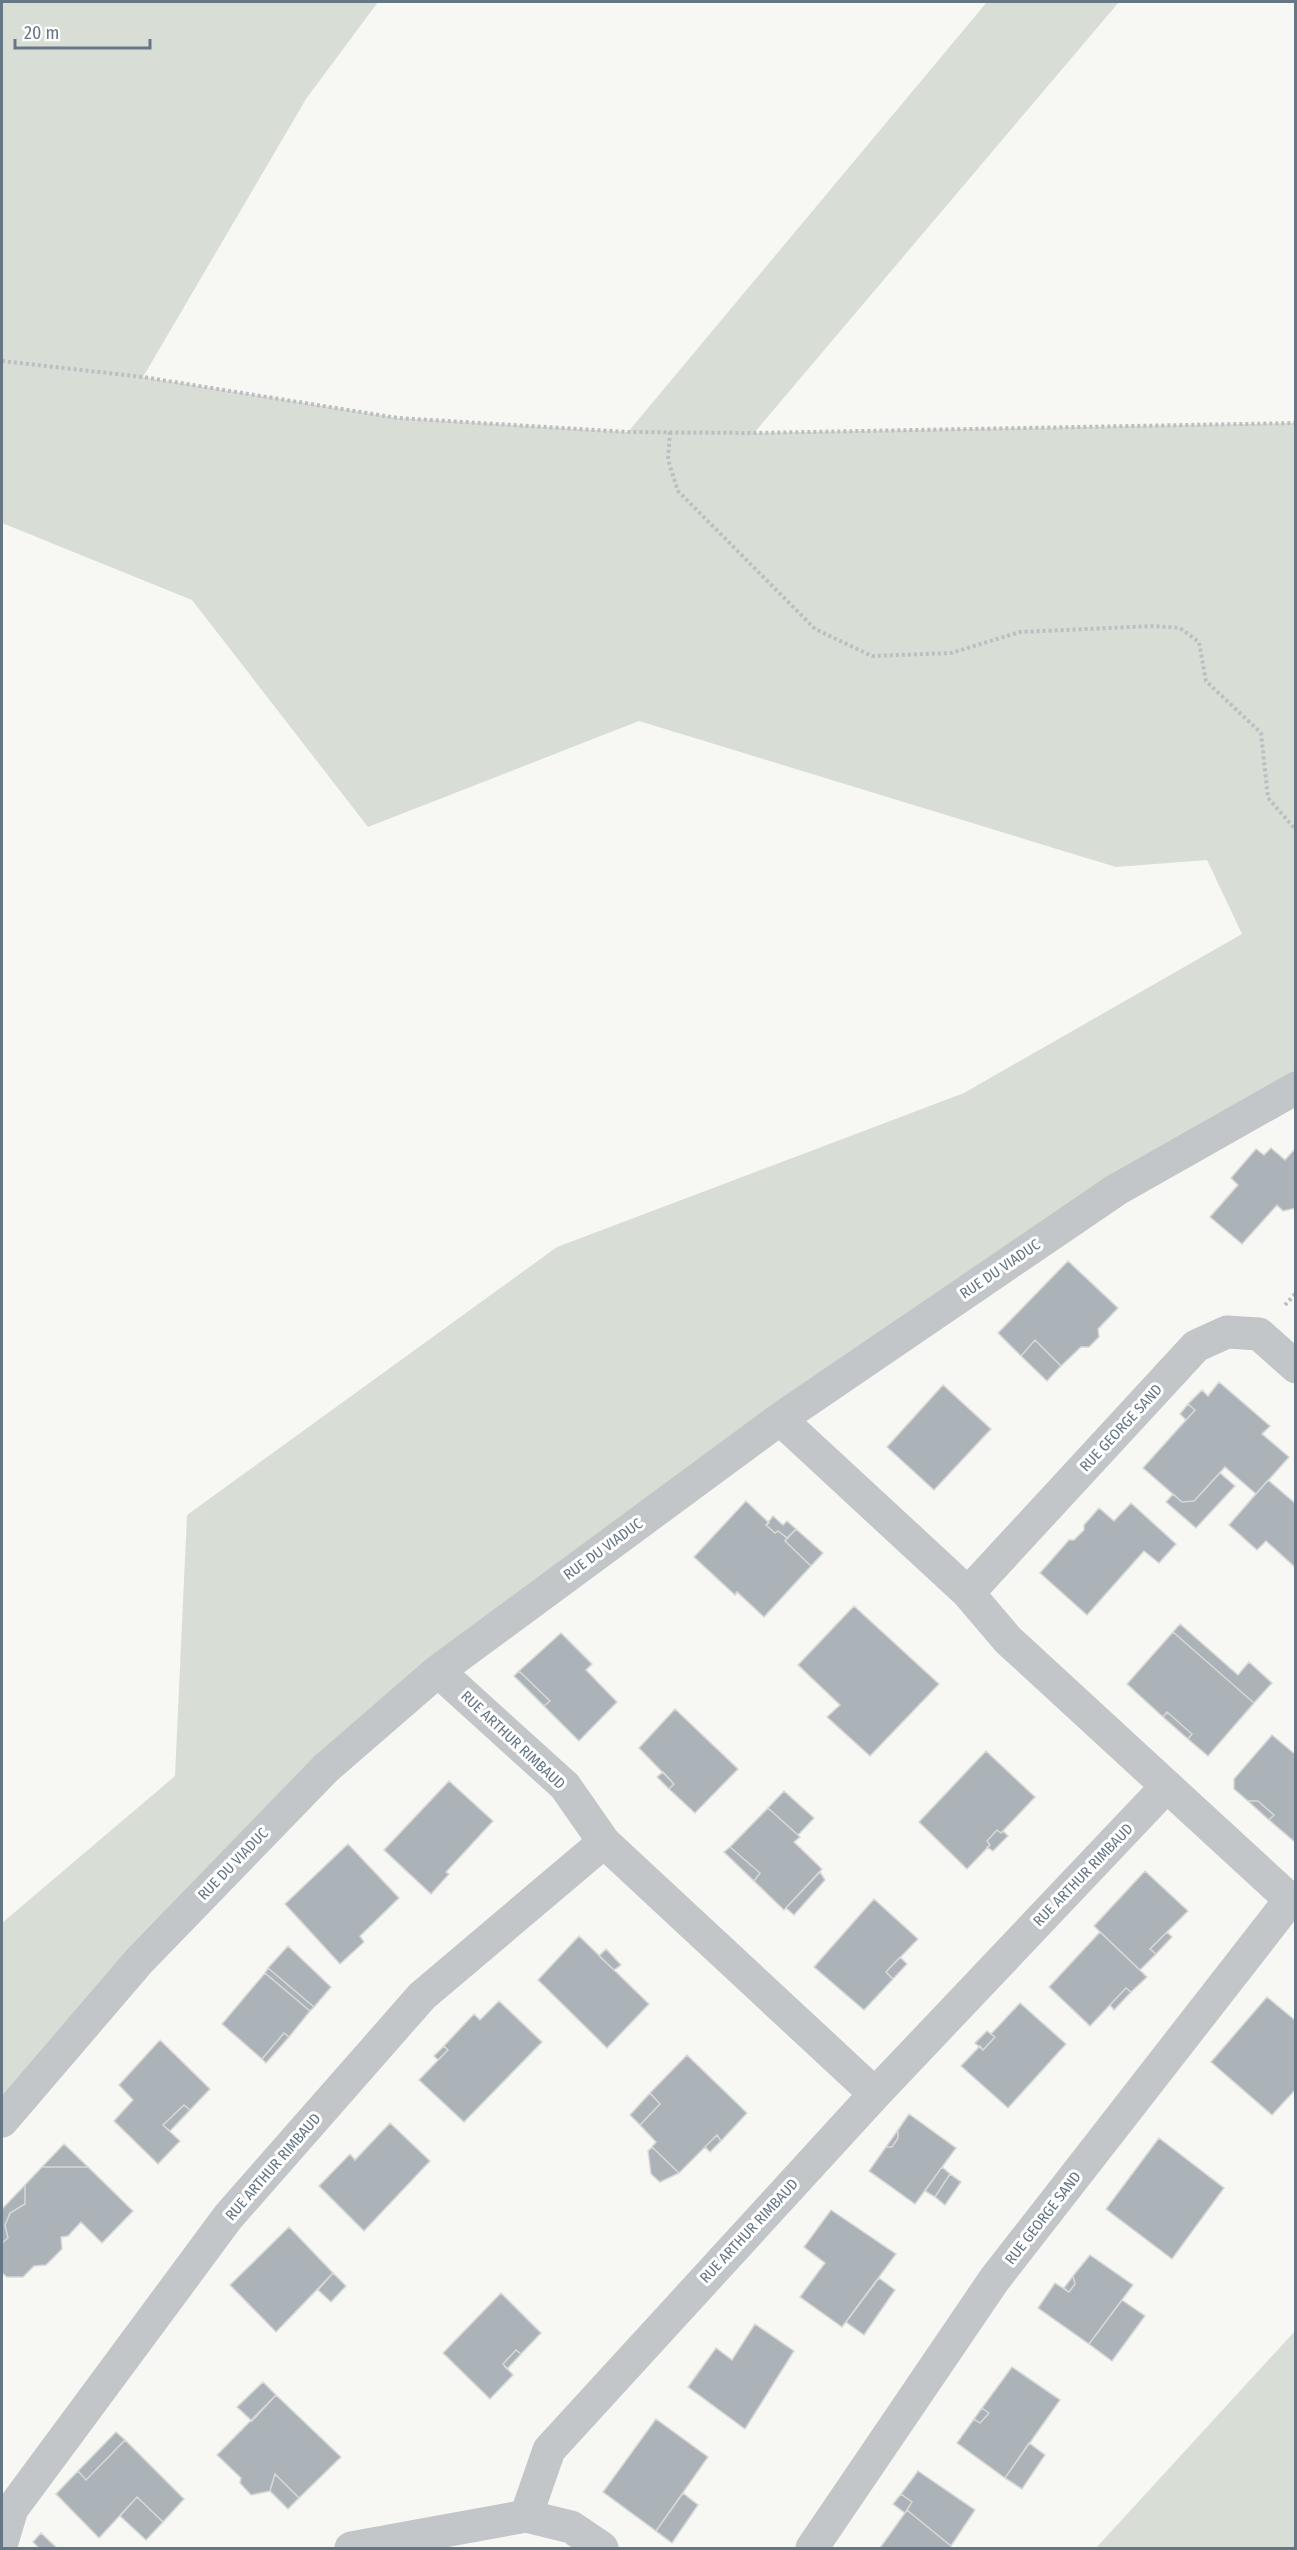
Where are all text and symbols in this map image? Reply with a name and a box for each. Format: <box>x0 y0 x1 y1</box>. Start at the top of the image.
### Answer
scale bar <box>15 12 150 50</box>
text: 20 m <box>24 22 59 44</box>
street label: RUE DU VIADUC <box>956 1235 1044 1302</box>
street label: RUE GEORGE SAND <box>1076 1381 1166 1475</box>
street label: RUE DU VIADUC <box>560 1514 646 1584</box>
street label: RUE ARTHUR RIMBAUD <box>457 1687 569 1793</box>
street label: RUE ARTHUR RIMBAUD <box>1029 1820 1137 1930</box>
street label: RUE DU VIADUC <box>194 1824 272 1904</box>
street label: RUE ARTHUR RIMBAUD <box>222 2110 324 2224</box>
street label: RUE GEORGE SAND <box>1001 2168 1085 2268</box>
street label: RUE ARTHUR RIMBAUD <box>696 2175 802 2287</box>

